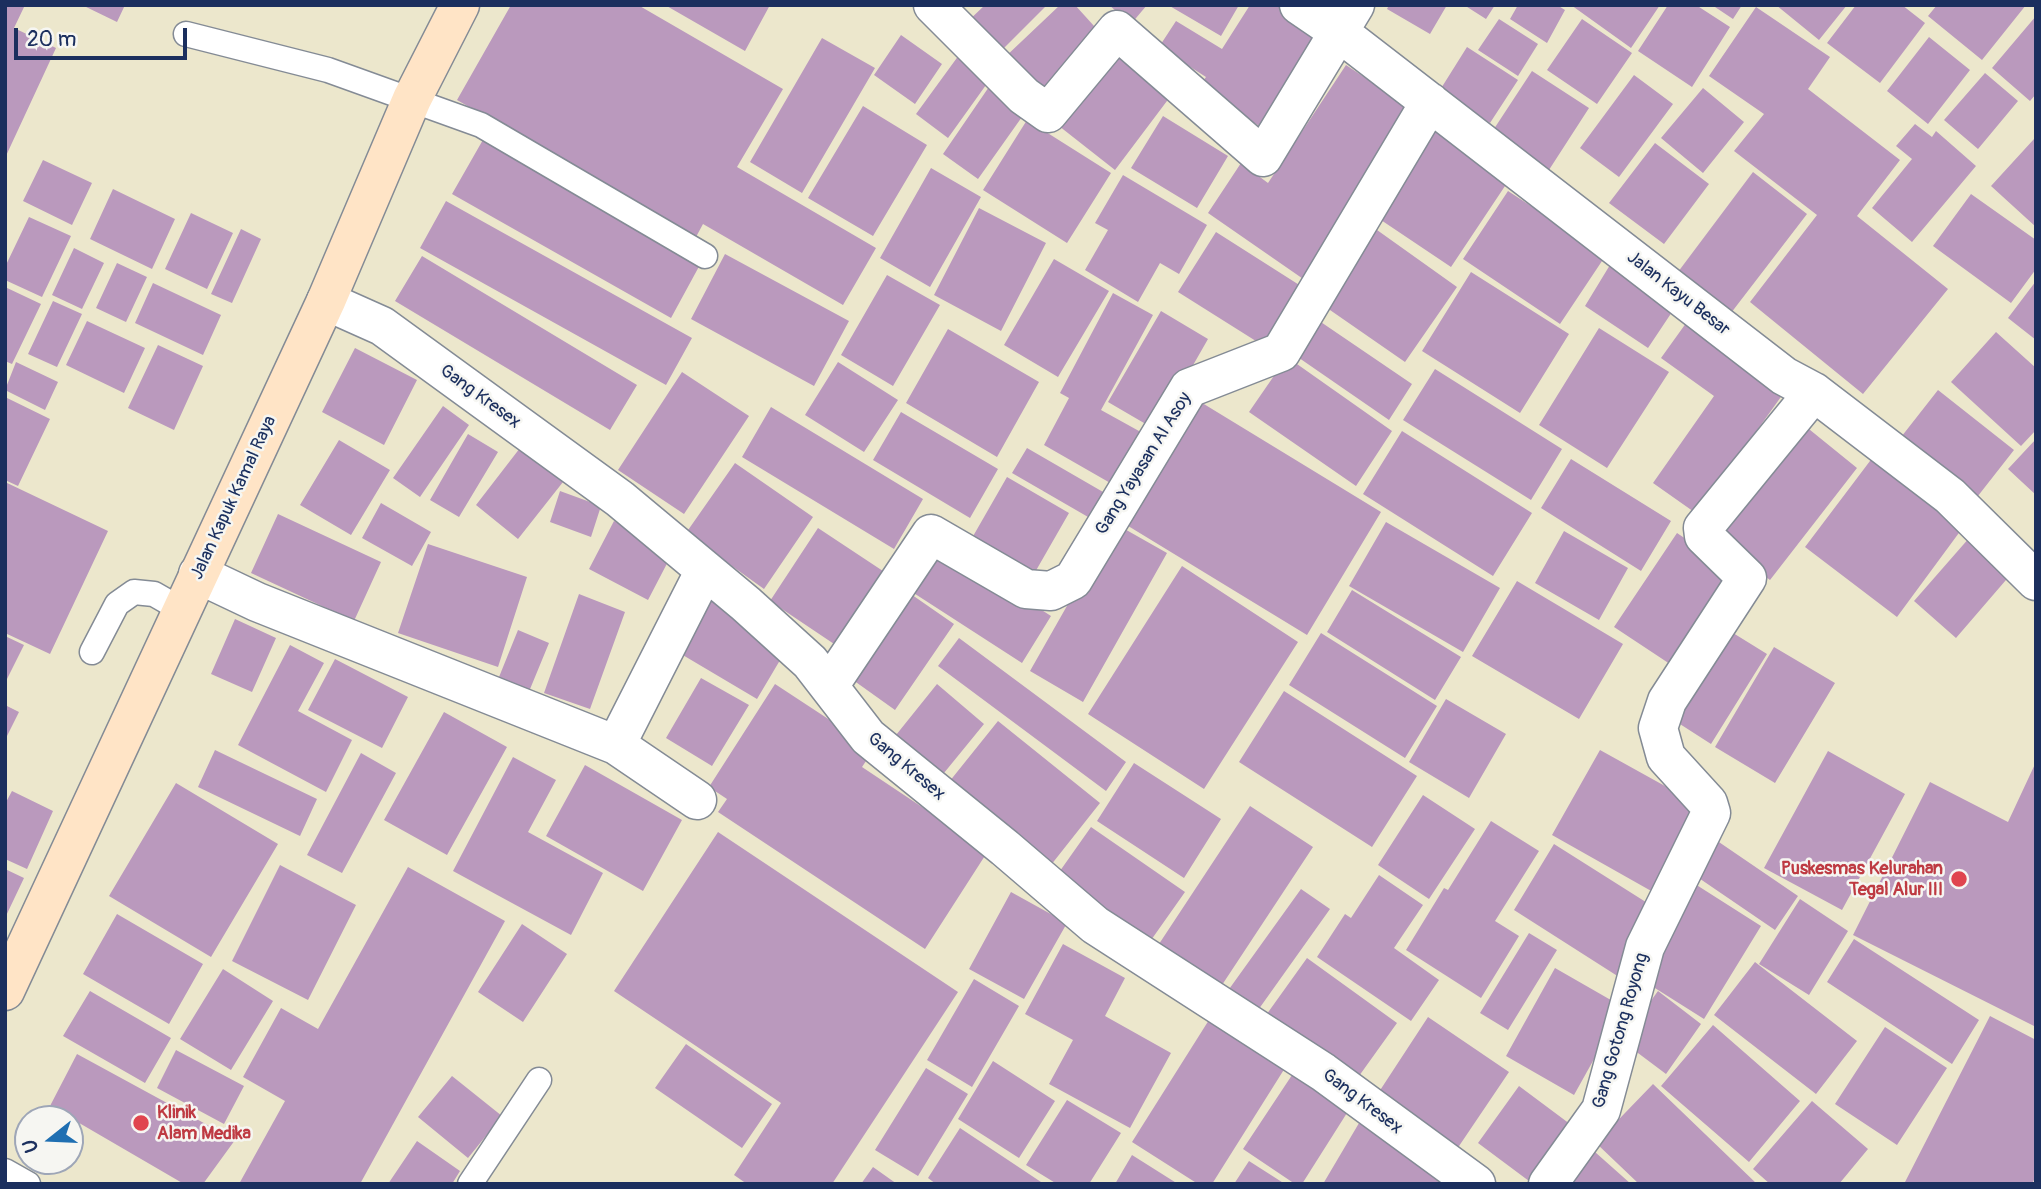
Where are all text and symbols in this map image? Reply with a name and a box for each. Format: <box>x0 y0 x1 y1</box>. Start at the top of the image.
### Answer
scale bar <box>18 14 191 58</box>
text: 20 m <box>27 26 76 53</box>
street label: Jalan Kayu Besar <box>1622 247 1734 341</box>
street label: Gang Kresex <box>435 360 525 434</box>
street label: Gang Yayasan Al Asoy <box>1091 389 1197 539</box>
street label: Jalan Kapuk Kamal Raya <box>187 413 281 583</box>
street label: Gang Kresex <box>863 728 949 806</box>
place label: Puskesmas Kelurahan Tegal Alur III <box>1781 858 1943 900</box>
marker: Puskesmas Kelurahan Tegal Alur III <box>1949 869 1969 889</box>
street label: Gang Gotong Royong <box>1588 951 1654 1111</box>
street label: Gang Kresex <box>1318 1065 1406 1139</box>
place label: Klinik Alam Medika <box>157 1102 251 1144</box>
north arrow <box>14 1105 84 1175</box>
marker: Klinik Alam Medika <box>131 1113 151 1133</box>
text: U <box>18 1136 44 1156</box>

